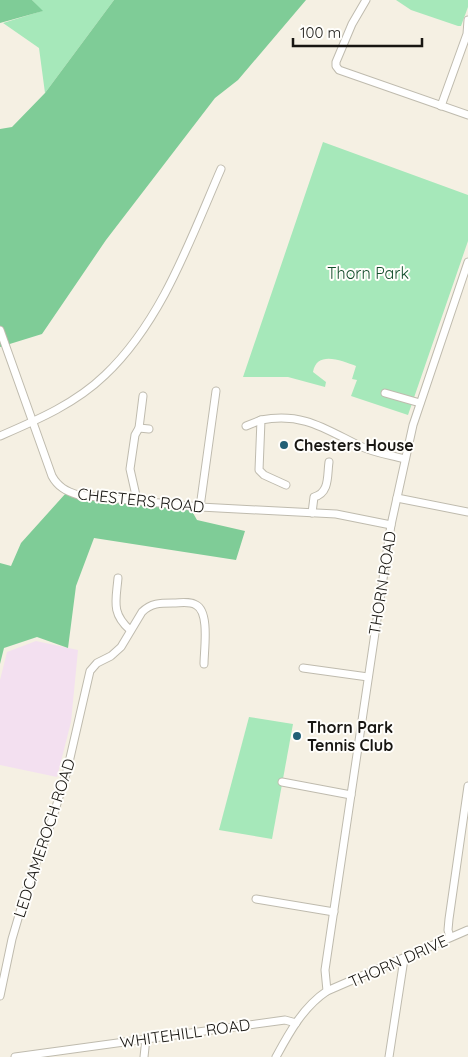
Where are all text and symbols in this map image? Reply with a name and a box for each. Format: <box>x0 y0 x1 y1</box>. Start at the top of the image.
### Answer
scale bar <box>293 15 422 47</box>
text: 100 m <box>300 23 341 42</box>
park label: Thorn Park <box>327 263 409 283</box>
place label: Chesters House <box>294 435 414 455</box>
marker: Chesters House <box>278 439 290 451</box>
street label: CHESTERS ROAD <box>77 483 205 517</box>
street label: THORN ROAD <box>364 530 400 636</box>
place label: Thorn Park Tennis Club <box>307 717 393 755</box>
marker: Thorn Park Tennis Club <box>291 730 303 742</box>
street label: LEDCAMEROCH ROAD <box>9 756 79 920</box>
street label: THORN DRIVE <box>345 930 451 992</box>
street label: WHITEHILL ROAD <box>119 1014 251 1052</box>

